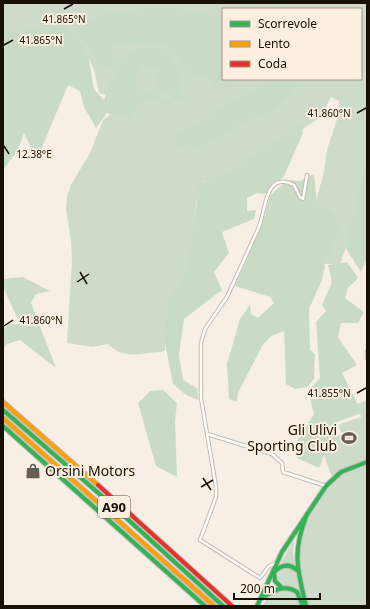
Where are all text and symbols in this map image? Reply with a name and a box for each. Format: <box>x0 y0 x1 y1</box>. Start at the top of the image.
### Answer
legend <box>222 8 362 80</box>
text: 41.865°N <box>42 12 86 26</box>
text: Scorrevole <box>258 15 317 32</box>
text: 41.865°N <box>19 33 63 47</box>
text: Lento <box>258 35 290 52</box>
text: Coda <box>258 55 287 72</box>
text: 41.860°N <box>307 106 351 120</box>
text: 12.38°E <box>16 147 52 161</box>
text: 41.860°N <box>19 313 63 327</box>
text: 41.855°N <box>307 386 351 400</box>
place label: Gli Ulivi Sporting Club <box>247 420 337 455</box>
sports icon: Gli Ulivi Sporting Club <box>340 429 358 447</box>
place label: Orsini Motors <box>45 461 135 480</box>
shop icon: Orsini Motors <box>24 462 42 480</box>
road number: A90 <box>98 496 130 518</box>
scale bar <box>234 575 320 601</box>
text: 200 m <box>240 580 275 597</box>

